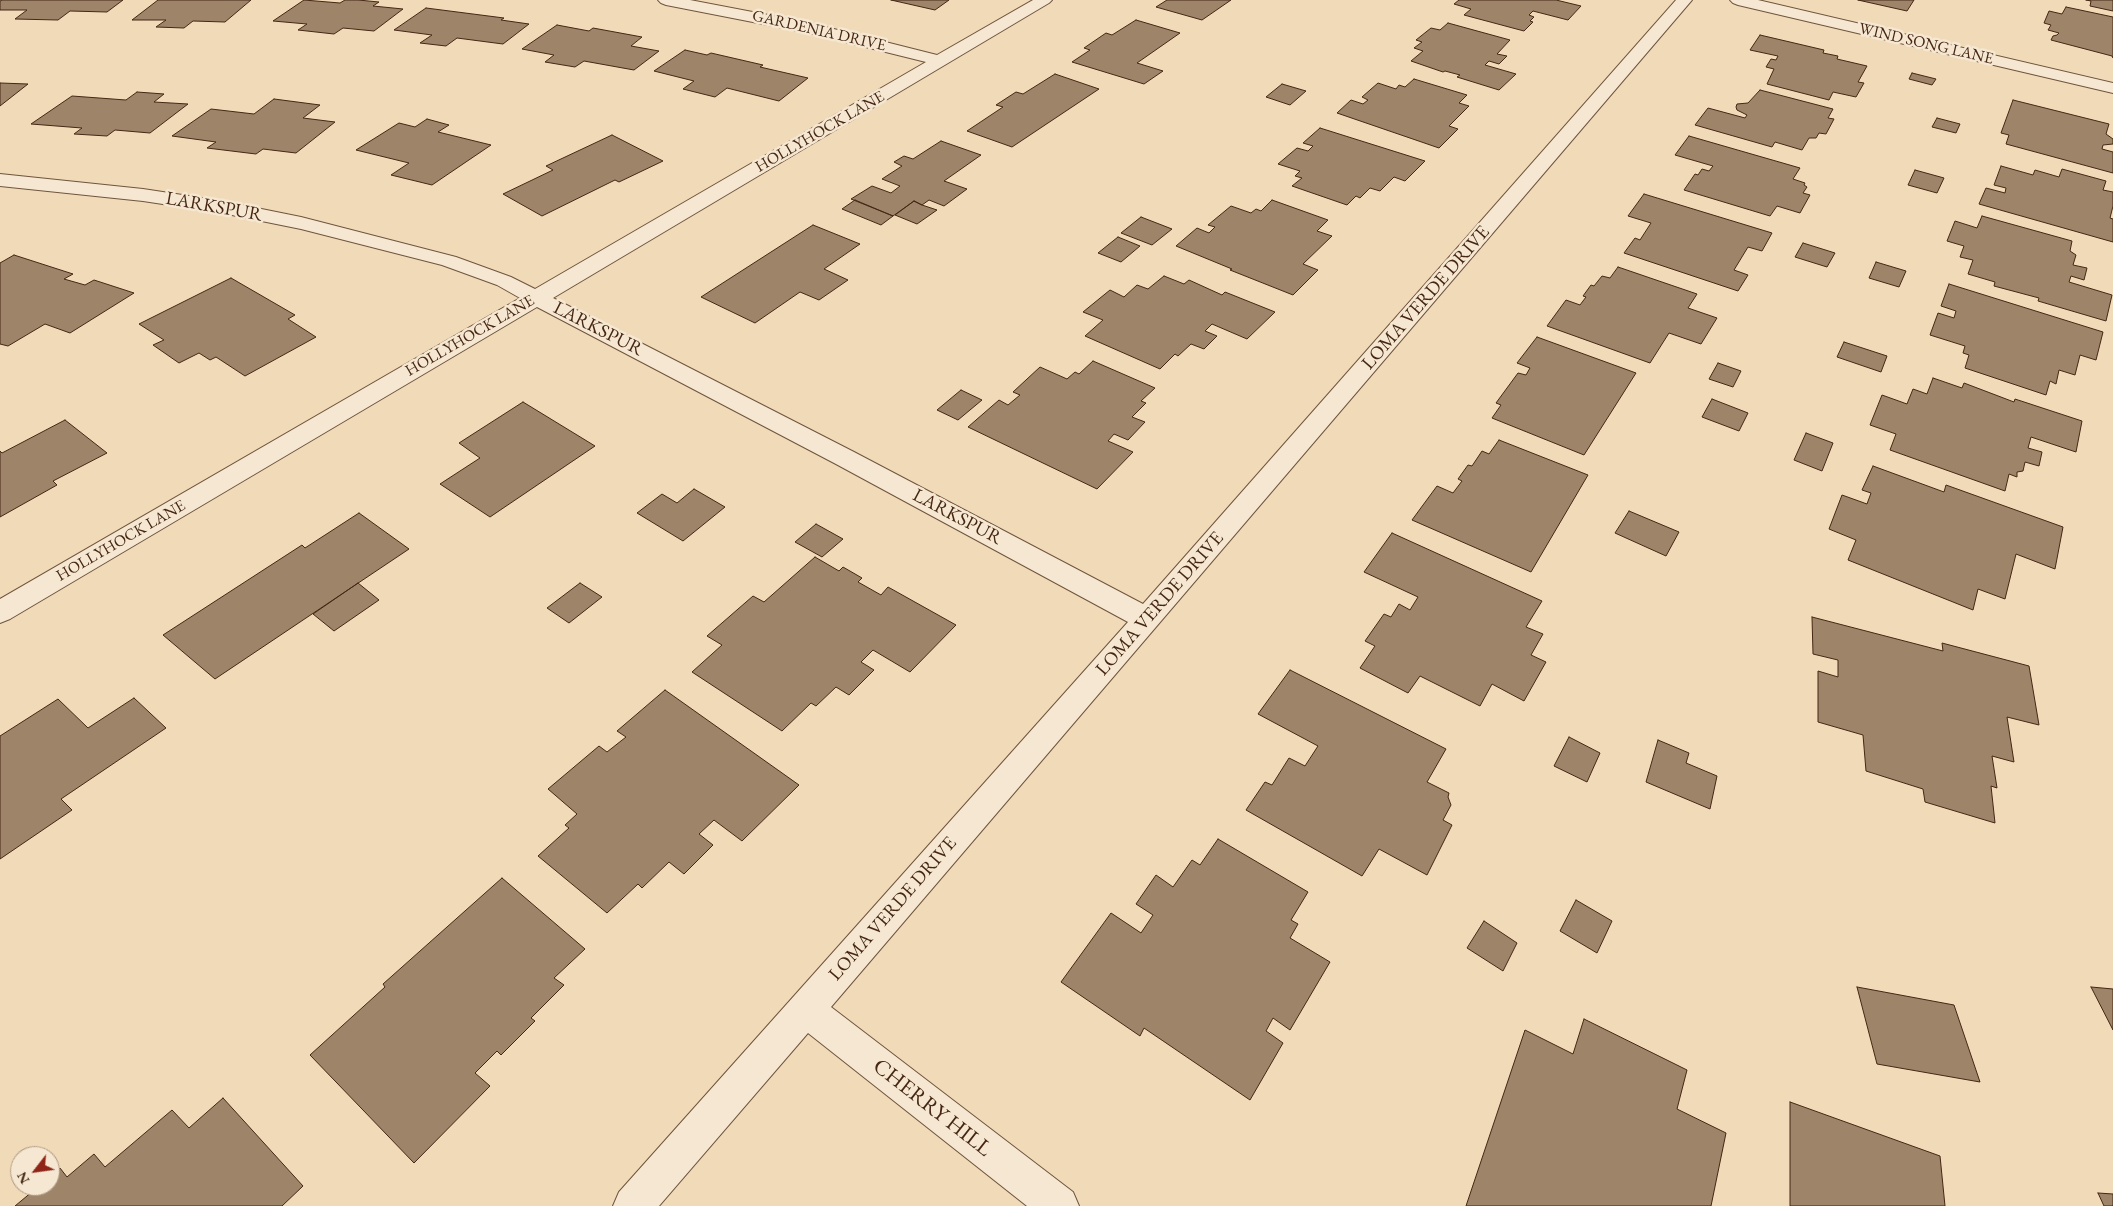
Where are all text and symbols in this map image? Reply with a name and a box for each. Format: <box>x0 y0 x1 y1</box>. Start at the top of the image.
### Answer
street label: GARDENIA DRIVE <box>750 6 888 56</box>
street label: WIND SONG LANE <box>1857 19 1995 69</box>
street label: HOLLYHOCK LANE <box>752 87 888 177</box>
street label: LARKSPUR <box>164 187 264 227</box>
street label: LOMA VERDE DRIVE <box>1357 221 1495 375</box>
street label: HOLLYHOCK LANE <box>402 291 538 381</box>
street label: LARKSPUR <box>549 297 647 361</box>
street label: LARKSPUR <box>909 484 1005 550</box>
street label: HOLLYHOCK LANE <box>53 496 189 586</box>
street label: LOMA VERDE DRIVE <box>1091 527 1229 681</box>
street label: LOMA VERDE DRIVE <box>824 832 962 986</box>
street label: CHERRY HILL <box>867 1053 997 1163</box>
north arrow <box>10 1146 60 1196</box>
text: N <box>12 1169 34 1187</box>

